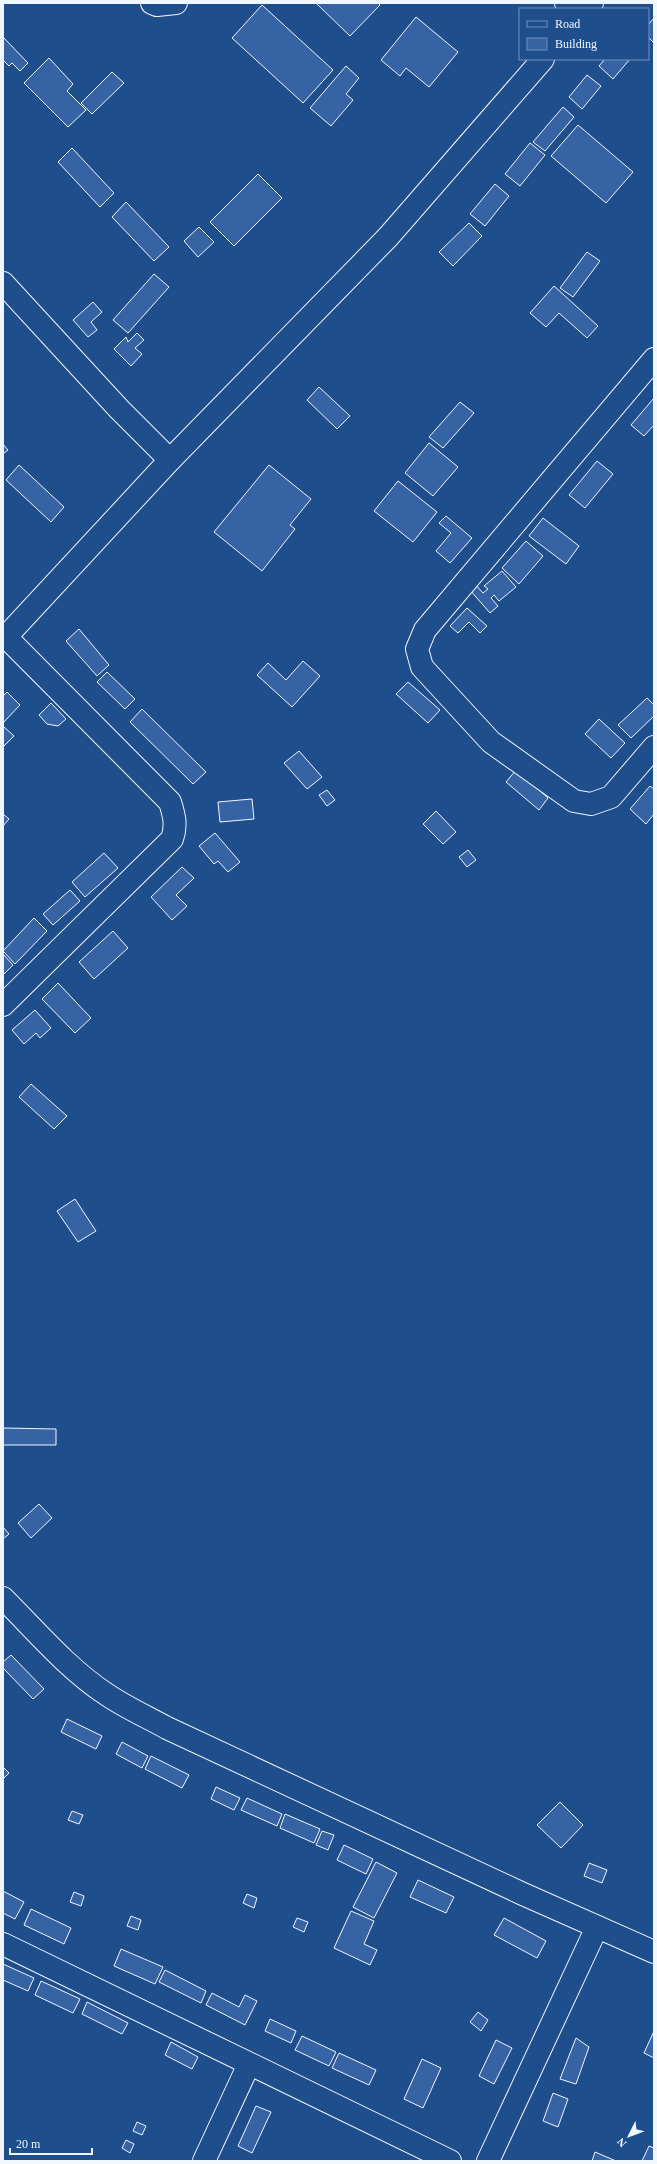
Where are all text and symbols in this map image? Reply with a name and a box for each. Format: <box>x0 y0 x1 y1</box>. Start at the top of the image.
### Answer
legend <box>519 8 649 60</box>
text: Road <box>555 17 580 31</box>
text: Building <box>555 37 597 51</box>
north arrow <box>609 2116 649 2156</box>
scale bar <box>10 2130 92 2156</box>
text: N <box>614 2136 629 2150</box>
text: 20 m <box>16 2137 41 2151</box>

